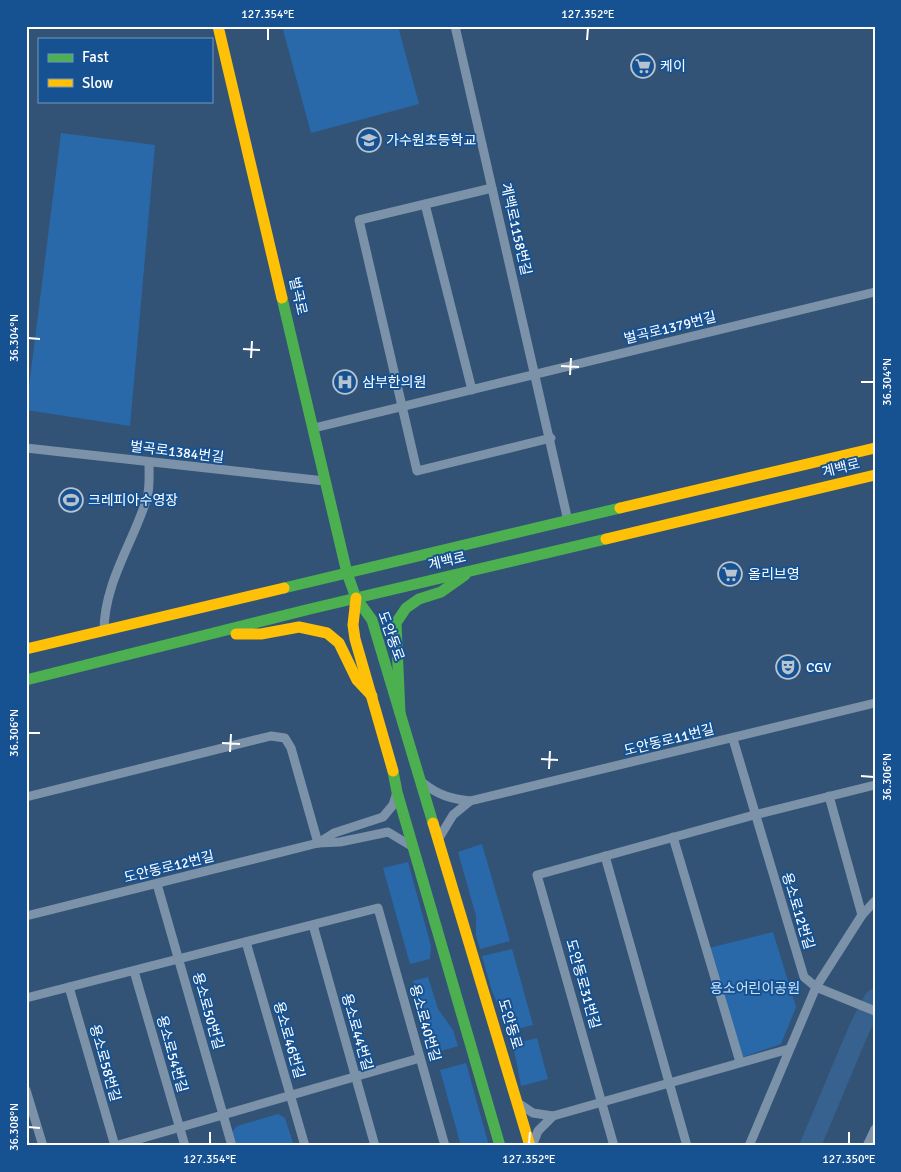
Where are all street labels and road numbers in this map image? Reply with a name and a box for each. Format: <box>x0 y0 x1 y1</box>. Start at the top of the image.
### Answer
street label: 계백로1158번길 <box>497 181 535 277</box>
street label: 벌곡로 <box>285 275 311 317</box>
street label: 벌곡로1379번길 <box>622 308 718 348</box>
street label: 벌곡로1384번길 <box>129 438 225 466</box>
street label: 계백로 <box>820 455 862 481</box>
street label: 계백로 <box>426 548 468 574</box>
street label: 도안동로 <box>374 609 408 663</box>
street label: 도안동로11번길 <box>622 721 716 759</box>
street label: 도안동로12번길 <box>122 848 216 886</box>
street label: 용소로12번길 <box>778 870 818 952</box>
street label: 도안동로31번길 <box>562 937 604 1031</box>
street label: 용소로50번길 <box>189 970 227 1052</box>
street label: 용소로40번길 <box>406 982 444 1064</box>
street label: 용소로44번길 <box>338 991 376 1073</box>
street label: 도안동로 <box>494 997 526 1051</box>
street label: 용소로46번길 <box>270 999 308 1081</box>
street label: 용소로54번길 <box>153 1013 191 1095</box>
street label: 용소로58번길 <box>86 1022 124 1104</box>

